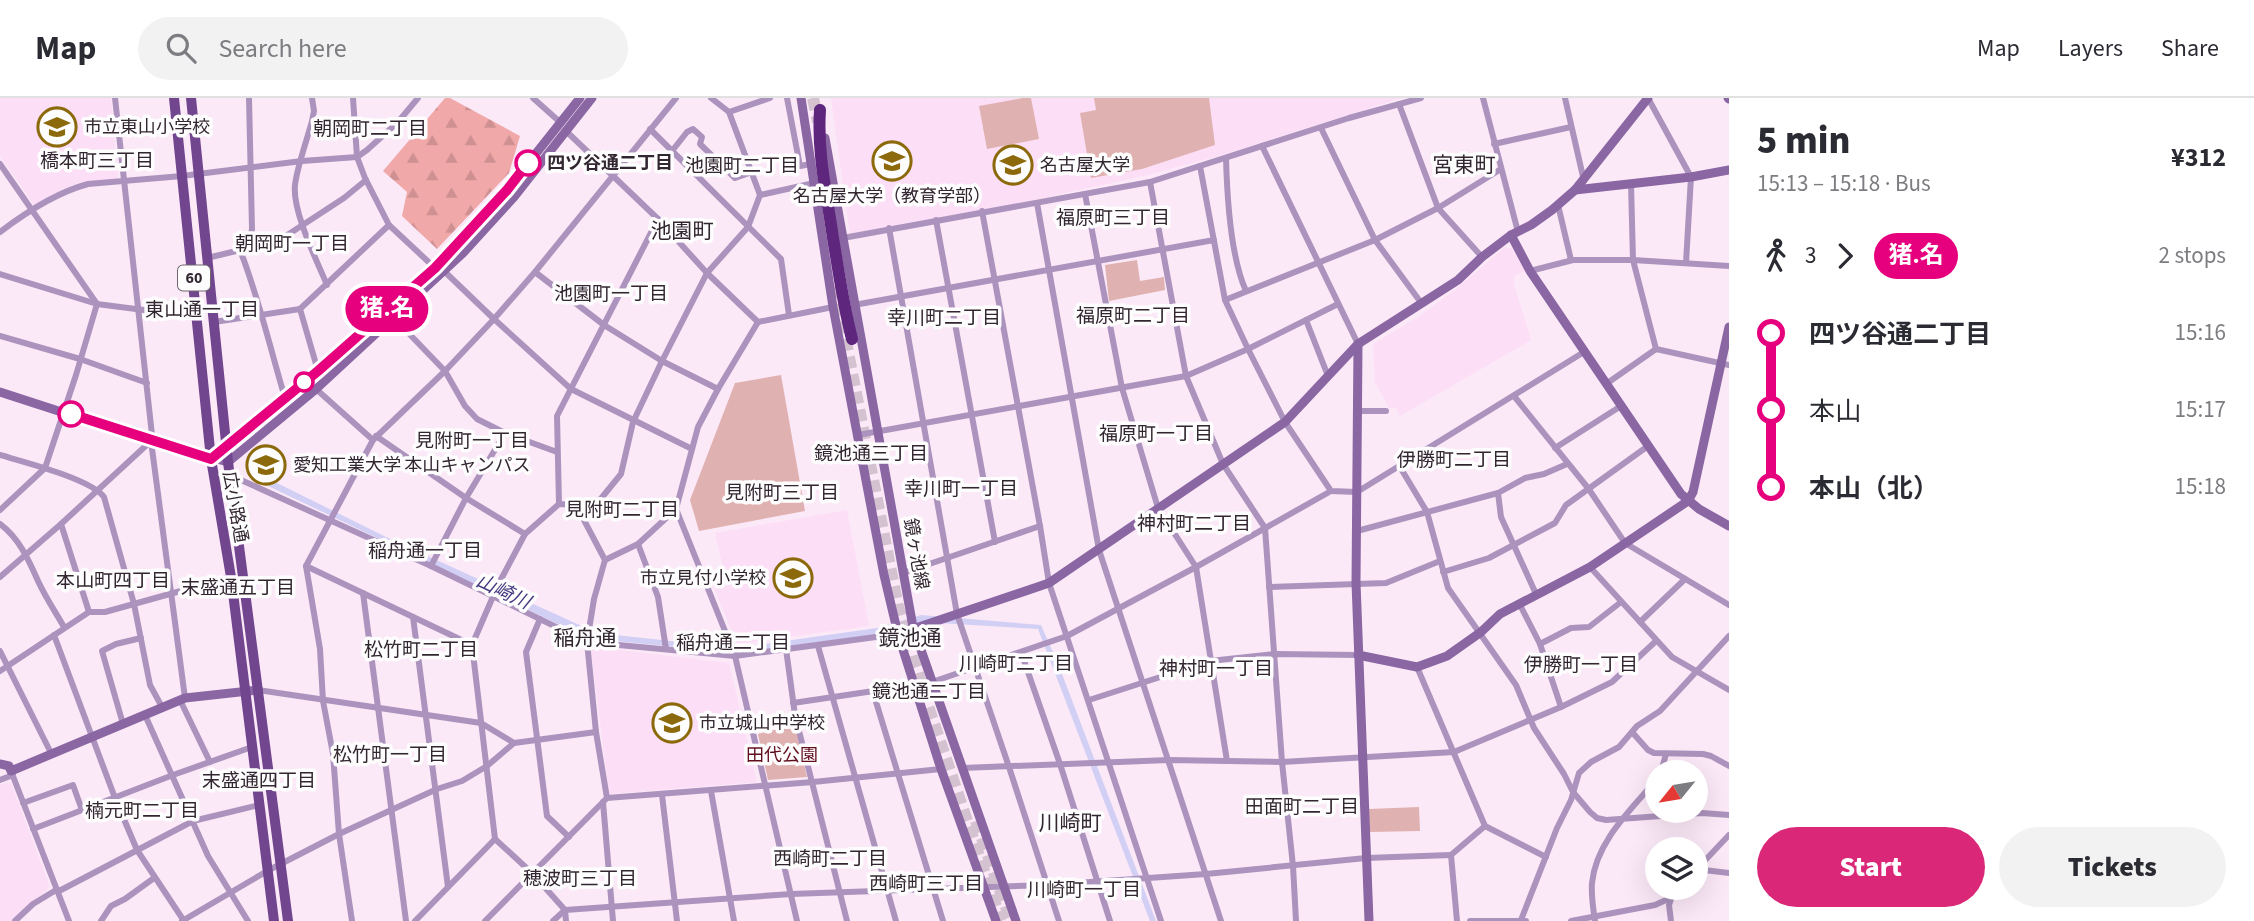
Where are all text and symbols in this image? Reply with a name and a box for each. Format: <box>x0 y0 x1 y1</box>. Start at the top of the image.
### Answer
search box <box>138 17 628 80</box>
text: Map <box>35 25 96 72</box>
icon: search <box>162 29 200 67</box>
text: Search here <box>218 30 347 67</box>
text: Map <box>1977 31 2020 66</box>
text: Layers <box>2058 31 2123 66</box>
text: Share <box>2161 31 2219 66</box>
school or university icon: 市立東山小学校 <box>36 106 78 148</box>
text: 5 min <box>1757 114 1850 168</box>
place label: 市立東山小学校 <box>84 115 210 140</box>
district label: 朝岡町二丁目 <box>313 116 427 143</box>
text: ¥312 <box>2171 139 2226 176</box>
school or university icon: 名古屋大学（教育学部） <box>871 140 913 182</box>
school or university icon: 名古屋大学 <box>992 144 1034 186</box>
district label: 橋本町三丁目 <box>40 148 154 175</box>
marker: 四ツ谷通二丁目 <box>515 150 541 176</box>
district label: 宮東町 <box>1433 150 1496 180</box>
place label: 四ツ谷通二丁目 <box>547 151 673 176</box>
district label: 池園町二丁目 <box>685 153 799 180</box>
place label: 名古屋大学 <box>1040 153 1130 178</box>
text: 15:13 – 15:18 · Bus <box>1757 167 1931 200</box>
place label: 名古屋大学（教育学部） <box>793 184 991 209</box>
district label: 福原町三丁目 <box>1056 205 1170 232</box>
district label: 池園町 <box>651 216 714 246</box>
district label: 朝岡町一丁目 <box>235 231 349 258</box>
icon: walk <box>1757 237 1795 275</box>
icon: forward <box>1826 237 1864 275</box>
text: 猪.名 <box>1888 238 1944 273</box>
text: 3 <box>1805 239 1816 272</box>
text: 2 stops <box>2159 239 2226 272</box>
road number: 60 <box>178 266 210 290</box>
district label: 池園町一丁目 <box>554 281 668 308</box>
line badge: 猪.名 <box>347 286 427 332</box>
text: 猪.名 <box>359 291 415 326</box>
district label: 東山通一丁目 <box>145 297 259 324</box>
district label: 福原町二丁目 <box>1076 303 1190 330</box>
district label: 幸川町二丁目 <box>887 305 1001 332</box>
text: 四ツ谷通二丁目 <box>1809 316 1991 353</box>
text: 15:16 <box>2175 316 2226 349</box>
unlabelled marker <box>294 372 314 392</box>
text: 本山 <box>1809 393 1861 430</box>
text: 15:17 <box>2175 393 2226 426</box>
unlabelled marker <box>58 401 84 427</box>
district label: 福原町一丁目 <box>1099 421 1213 448</box>
district label: 見附町一丁目 <box>415 428 529 455</box>
district label: 鏡池通三丁目 <box>814 441 928 468</box>
school or university icon: 愛知工業大学 本山キャンパス <box>245 444 287 486</box>
district label: 伊勝町二丁目 <box>1397 447 1511 474</box>
place label: 愛知工業大学 本山キャンパス <box>293 453 531 478</box>
street label: 広小路通 <box>216 469 254 545</box>
text: 本山（北） <box>1809 470 1939 507</box>
text: 15:18 <box>2175 470 2226 503</box>
district label: 幸川町一丁目 <box>904 476 1018 503</box>
district label: 見附町三丁目 <box>725 480 839 507</box>
district label: 見附町二丁目 <box>565 497 679 524</box>
district label: 神村町二丁目 <box>1137 511 1251 538</box>
street label: 鏡ヶ池線 <box>897 516 935 592</box>
district label: 稲舟通一丁目 <box>368 538 482 565</box>
school or university icon: 市立見付小学校 <box>772 557 814 599</box>
place label: 市立見付小学校 <box>640 566 766 591</box>
district label: 本山町四丁目 <box>56 568 170 595</box>
water label: 山崎川 <box>471 568 536 617</box>
district label: 末盛通五丁目 <box>181 575 295 602</box>
district label: 稲舟通 <box>554 623 617 653</box>
district label: 鏡池通 <box>879 623 942 653</box>
district label: 稲舟通二丁目 <box>676 630 790 657</box>
district label: 松竹町二丁目 <box>364 637 478 664</box>
district label: 川崎町二丁目 <box>959 651 1073 678</box>
district label: 伊勝町一丁目 <box>1524 652 1638 679</box>
district label: 神村町一丁目 <box>1159 656 1273 683</box>
district label: 鏡池通二丁目 <box>872 679 986 706</box>
school or university icon: 市立城山中学校 <box>651 702 693 744</box>
place label: 市立城山中学校 <box>699 711 825 736</box>
district label: 松竹町一丁目 <box>333 742 447 769</box>
park label: 田代公園 <box>746 743 818 768</box>
north arrow <box>1645 760 1708 822</box>
map controls <box>1645 760 1708 900</box>
district label: 末盛通四丁目 <box>202 768 316 795</box>
district label: 田面町二丁目 <box>1245 794 1359 821</box>
district label: 楠元町二丁目 <box>85 798 199 825</box>
district label: 川崎町 <box>1039 808 1102 838</box>
button: Start <box>1757 827 1985 907</box>
button: Tickets <box>1999 827 2226 907</box>
button: layers <box>1645 837 1708 900</box>
district label: 西崎町二丁目 <box>773 846 887 873</box>
district label: 穂波町三丁目 <box>523 866 637 893</box>
district label: 西崎町三丁目 <box>869 871 983 898</box>
district label: 川崎町一丁目 <box>1027 877 1141 904</box>

